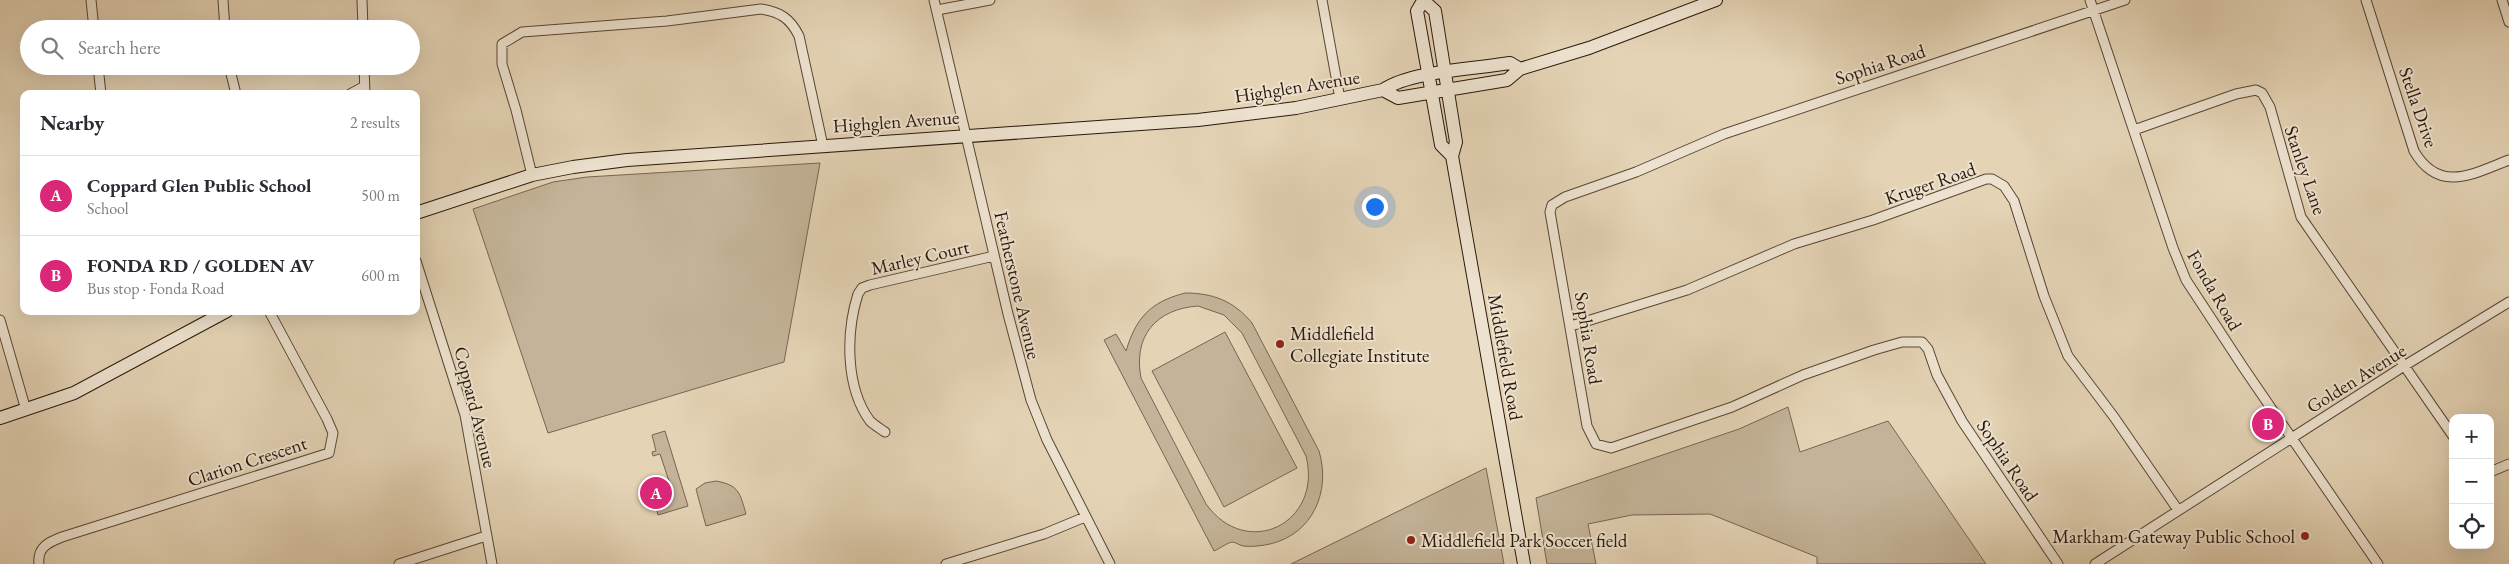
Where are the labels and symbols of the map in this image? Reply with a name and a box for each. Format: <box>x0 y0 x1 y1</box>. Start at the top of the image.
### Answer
street label: Sophia Road <box>1832 38 1929 91</box>
street label: Highglen Avenue <box>1233 64 1362 109</box>
street label: Stella Drive <box>2393 64 2444 151</box>
street label: Highglen Avenue <box>832 105 960 138</box>
street label: Stanley Lane <box>2279 122 2332 218</box>
street label: Kruger Road <box>1881 156 1979 211</box>
your location <box>1362 194 1388 220</box>
street label: Featherstone Avenue <box>988 209 1047 361</box>
street label: Marley Court <box>869 234 972 281</box>
street label: Fonda Road <box>2181 245 2248 336</box>
street label: Sophia Road <box>1569 290 1608 387</box>
street label: Middlefield Road <box>1482 292 1529 423</box>
place label: Middlefield Collegiate Institute <box>1290 321 1429 368</box>
marker: Middlefield Collegiate Institute <box>1274 338 1286 350</box>
street label: Golden Avenue <box>2302 338 2411 419</box>
street label: Coppard Avenue <box>448 344 503 470</box>
pin: B <box>2252 405 2284 443</box>
street label: Sophia Road <box>1971 415 2044 506</box>
street label: Clarion Crescent <box>184 430 310 493</box>
pin: A <box>640 474 672 512</box>
place label: Markham Gateway Public School <box>2052 524 2295 549</box>
place label: Middlefield Park Soccer field <box>1421 528 1628 553</box>
marker: Markham Gateway Public School <box>2299 530 2311 542</box>
marker: Middlefield Park Soccer field <box>1405 534 1417 546</box>

